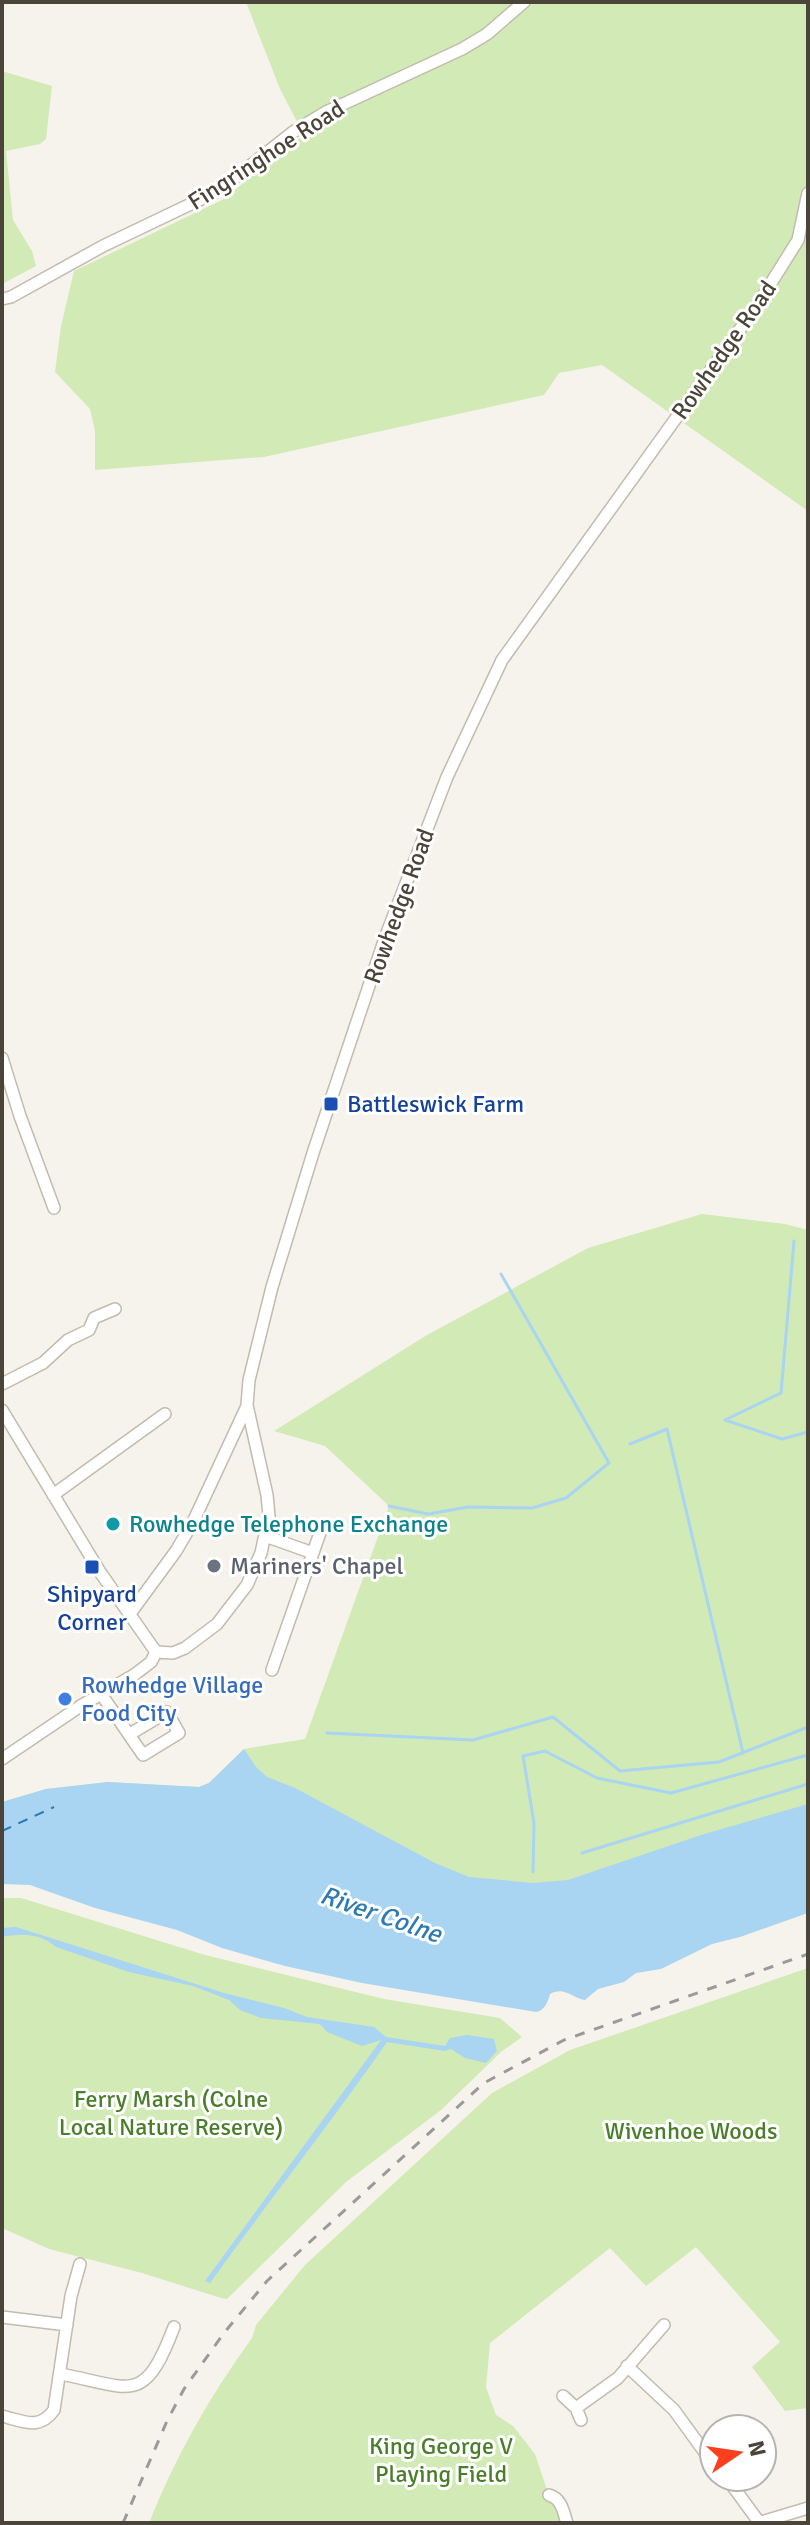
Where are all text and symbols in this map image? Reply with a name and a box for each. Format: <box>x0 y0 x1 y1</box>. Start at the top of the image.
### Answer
street label: Fingringhoe Road <box>182 93 350 217</box>
street label: Rowhedge Road <box>665 275 783 425</box>
street label: Rowhedge Road <box>357 824 441 988</box>
place label: Battleswick Farm <box>347 1089 524 1119</box>
marker: Battleswick Farm <box>322 1095 340 1113</box>
place label: Rowhedge Telephone Exchange <box>129 1509 448 1539</box>
marker: Rowhedge Telephone Exchange <box>104 1515 122 1533</box>
place label: Mariners' Chapel <box>230 1551 403 1581</box>
marker: Mariners' Chapel <box>205 1557 223 1575</box>
marker: Shipyard Corner <box>83 1558 101 1576</box>
place label: Shipyard Corner <box>47 1579 137 1637</box>
place label: Rowhedge Village Food City <box>81 1670 263 1728</box>
marker: Rowhedge Village Food City <box>56 1690 74 1708</box>
water label: River Colne <box>316 1879 447 1951</box>
park label: Ferry Marsh (Colne Local Nature Reserve) <box>59 2084 283 2142</box>
park label: Wivenhoe Woods <box>605 2116 777 2146</box>
north arrow <box>698 2413 778 2493</box>
park label: King George V Playing Field <box>369 2431 513 2489</box>
text: N <box>742 2438 772 2459</box>

